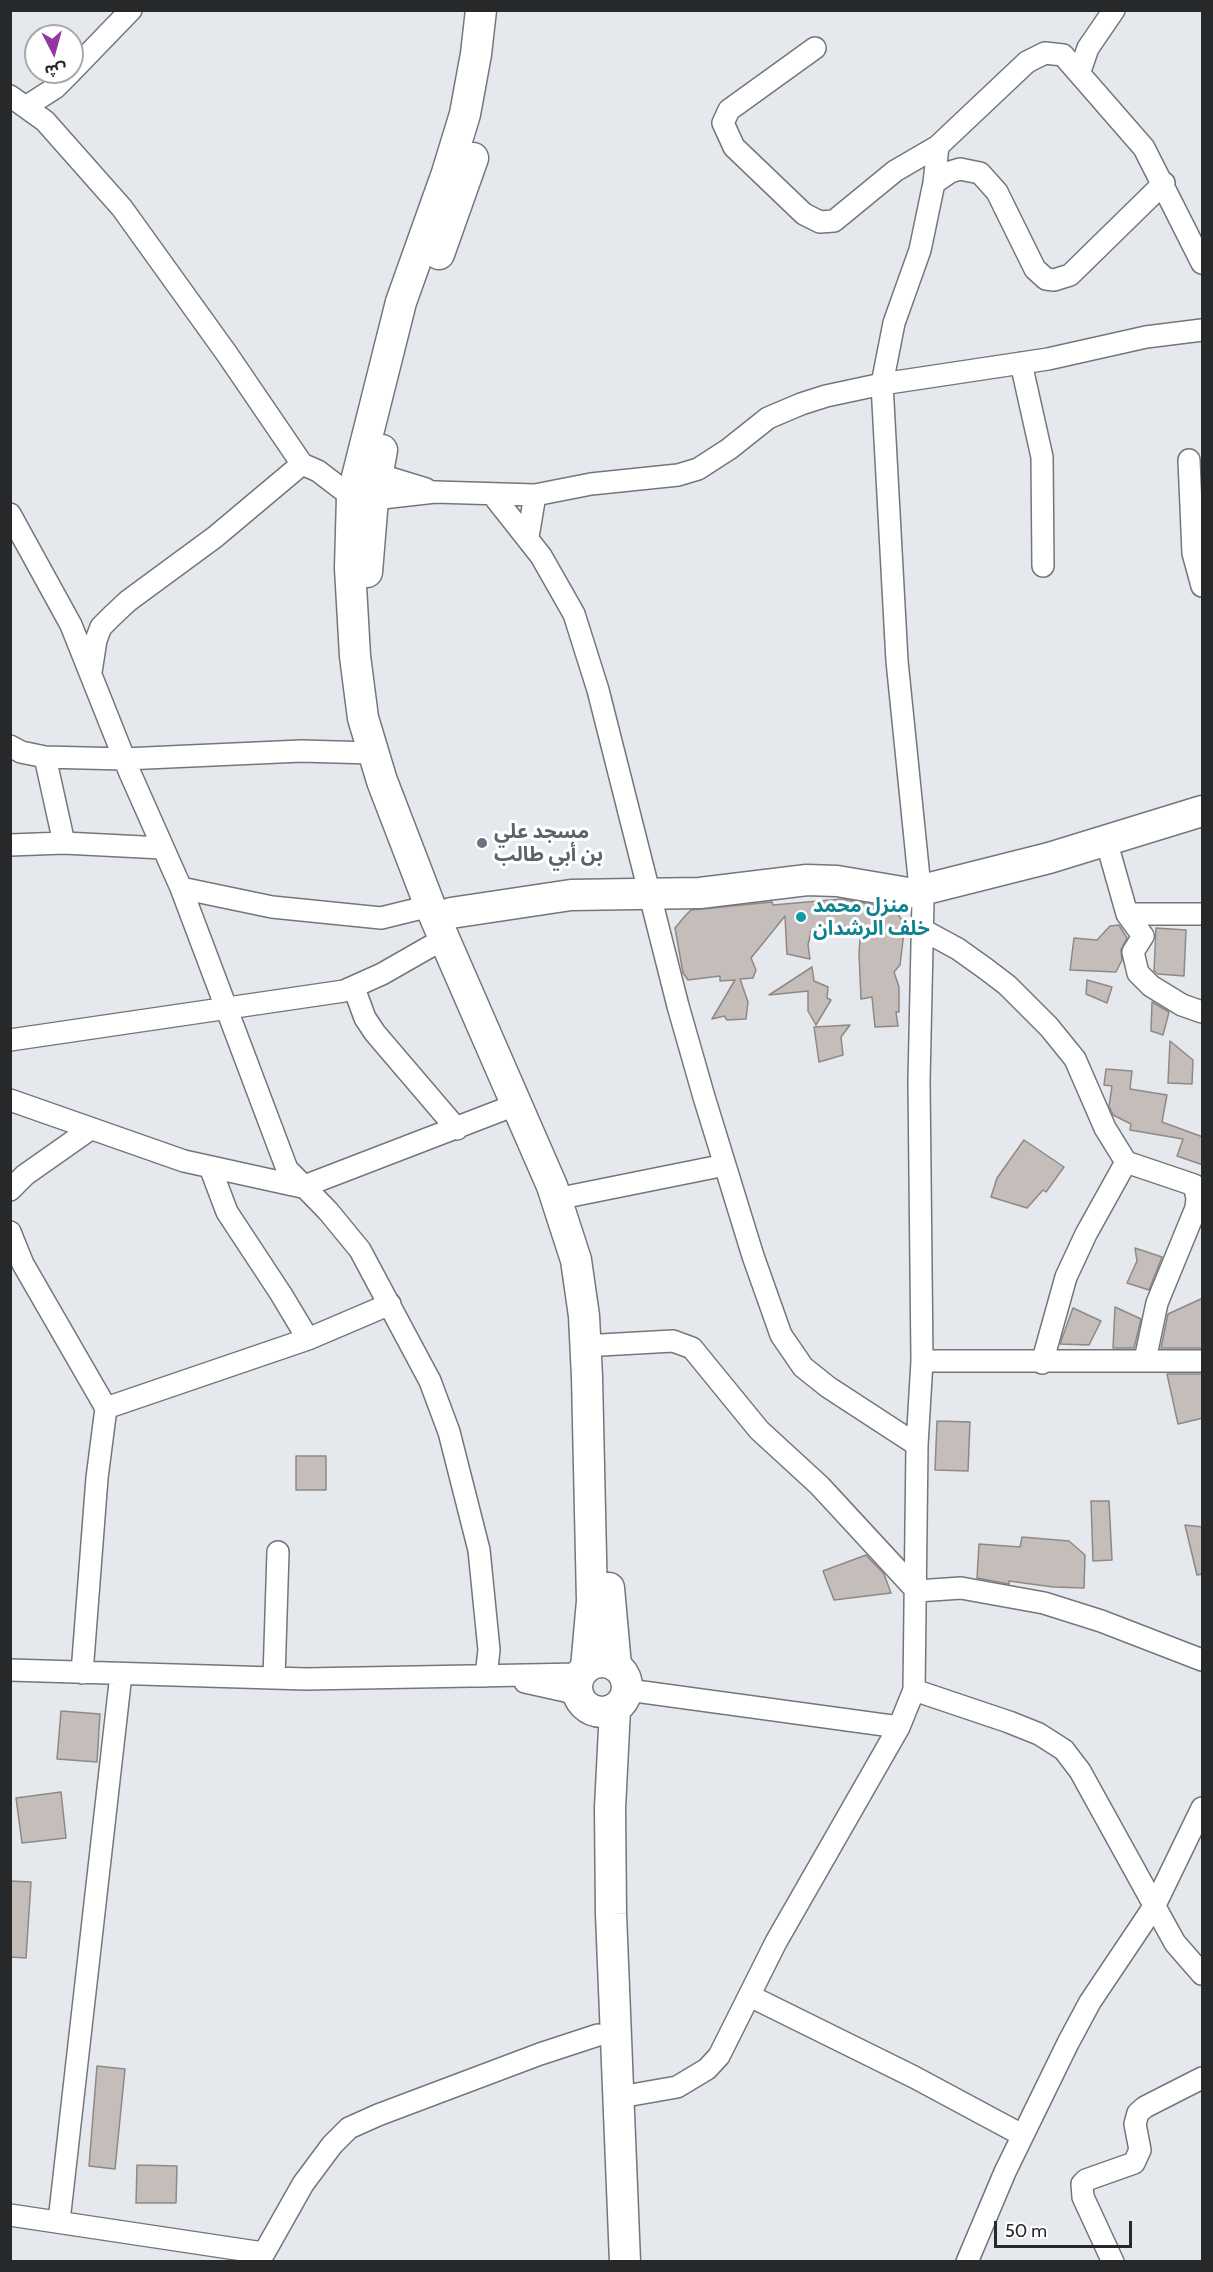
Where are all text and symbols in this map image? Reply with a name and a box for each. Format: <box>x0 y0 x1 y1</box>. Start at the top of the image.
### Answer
north arrow <box>24 24 84 84</box>
text: ش <box>44 60 68 81</box>
place label: مسجد علي بن أبي طالب <box>494 820 603 867</box>
marker: مسجد علي بن أبي طالب <box>475 836 489 850</box>
place label: منزل محمد خلف الرشدان <box>813 894 930 941</box>
marker: منزل محمد خلف الرشدان <box>794 910 808 924</box>
scale bar <box>997 2209 1135 2247</box>
text: 50 m <box>1005 2220 1047 2242</box>

